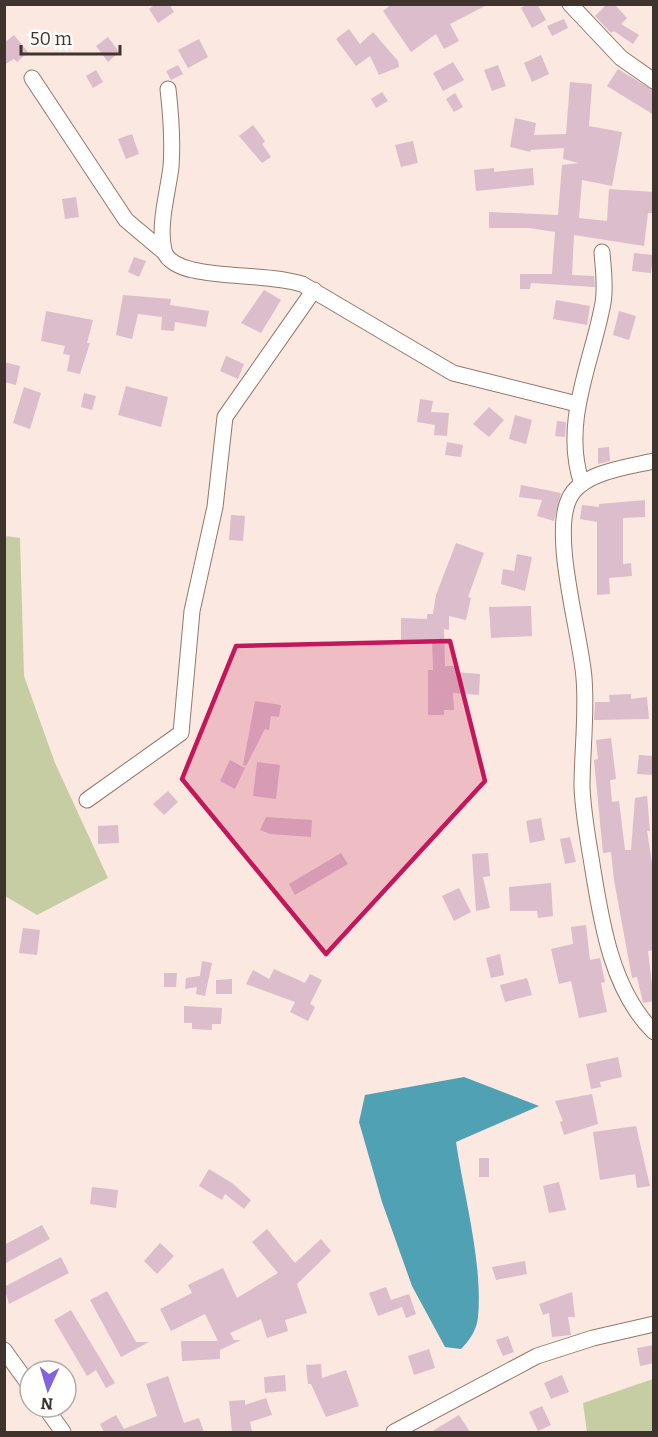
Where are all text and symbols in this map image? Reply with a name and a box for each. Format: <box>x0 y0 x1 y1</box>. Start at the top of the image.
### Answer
scale bar <box>21 18 120 56</box>
text: 50 m <box>30 28 72 50</box>
north arrow <box>18 1359 78 1419</box>
text: N <box>40 1394 54 1413</box>

